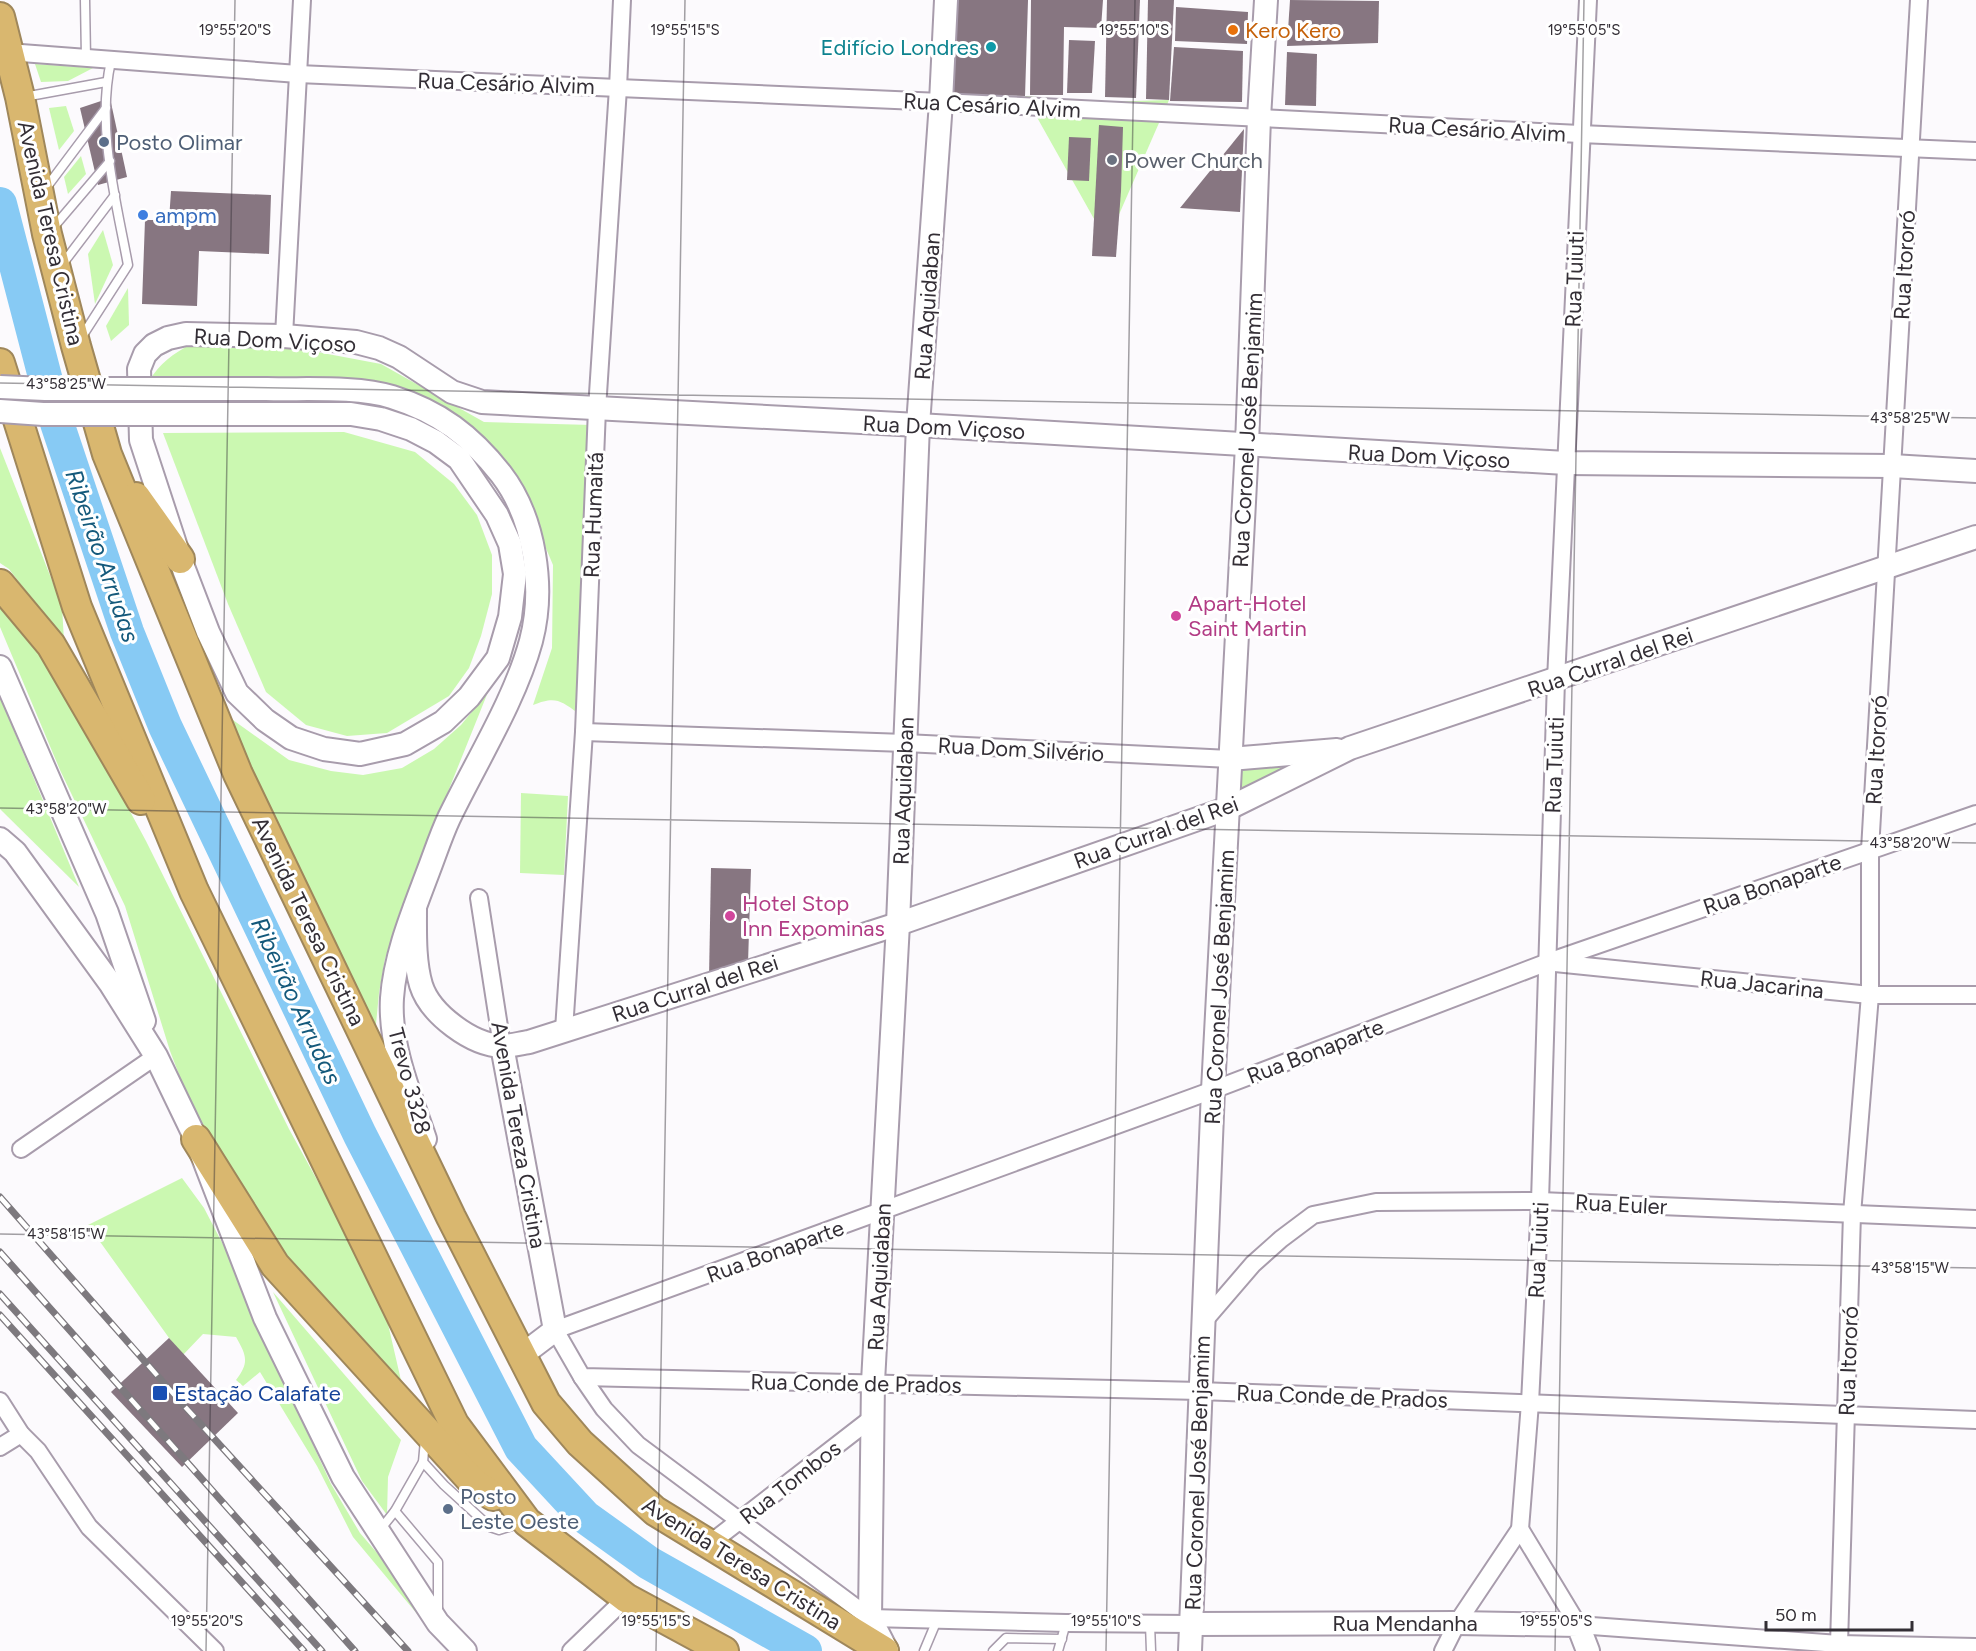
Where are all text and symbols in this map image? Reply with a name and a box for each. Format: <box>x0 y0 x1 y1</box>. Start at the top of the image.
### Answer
place label: Kero Kero <box>1245 17 1341 44</box>
text: 19°55'20"S <box>199 21 271 39</box>
text: 19°55'15"S <box>650 21 720 39</box>
text: 19°55'10"S <box>1099 21 1169 39</box>
text: 19°55'05"S <box>1548 21 1620 39</box>
marker: Kero Kero <box>1226 23 1240 37</box>
place label: Edifício Londres <box>820 34 979 61</box>
marker: Edifício Londres <box>984 40 998 54</box>
street label: Rua Cesário Alvim <box>417 67 595 100</box>
street label: Rua Cesário Alvim <box>903 87 1081 124</box>
street label: Rua Cesário Alvim <box>1388 111 1566 148</box>
street label: Avenida Teresa Cristina <box>12 118 89 348</box>
place label: Posto Olimar <box>116 129 243 156</box>
marker: Posto Olimar <box>97 135 111 149</box>
place label: Power Church <box>1124 147 1263 174</box>
marker: Power Church <box>1105 153 1119 167</box>
place label: ampm <box>155 202 217 229</box>
marker: ampm <box>136 208 150 222</box>
street label: Rua Itororó <box>1888 209 1921 321</box>
street label: Rua Tuiuti <box>1559 230 1590 328</box>
street label: Rua Aquidaban <box>909 231 946 381</box>
street label: Rua Coronel José Benjamim <box>1227 292 1268 568</box>
street label: Rua Dom Viçoso <box>193 323 357 358</box>
text: 43°58'25"W <box>26 375 107 393</box>
text: 43°58'25"W <box>1870 409 1951 427</box>
street label: Rua Dom Viçoso <box>862 410 1026 445</box>
street label: Rua Dom Viçoso <box>1347 439 1511 474</box>
street label: Rua Humaitá <box>578 452 609 578</box>
water label: Ribeirão Arrudas <box>59 465 146 646</box>
place label: Apart-Hotel Saint Martin <box>1188 590 1307 642</box>
marker: Apart-Hotel Saint Martin <box>1169 609 1183 623</box>
street label: Rua Curral del Rei <box>1524 622 1696 703</box>
street label: Rua Itororó <box>1860 694 1893 806</box>
street label: Rua Tuiuti <box>1539 716 1570 814</box>
street label: Rua Aquidaban <box>887 717 920 865</box>
street label: Rua Dom Silvério <box>937 732 1105 767</box>
street label: Rua Curral del Rei <box>1070 790 1242 875</box>
text: 43°58'20"W <box>25 800 107 818</box>
street label: Avenida Teresa Cristina <box>246 812 371 1030</box>
text: 43°58'20"W <box>1869 834 1951 852</box>
street label: Rua Bonaparte <box>1700 848 1845 921</box>
street label: Rua Coronel José Benjamim <box>1199 849 1240 1125</box>
place label: Hotel Stop Inn Expominas <box>742 890 885 942</box>
marker: Hotel Stop Inn Expominas <box>723 909 737 923</box>
water label: Ribeirão Arrudas <box>245 913 348 1089</box>
street label: Rua Curral del Rei <box>609 949 782 1028</box>
street label: Rua Jacarina <box>1699 965 1825 1004</box>
street label: Rua Bonaparte <box>1243 1013 1387 1090</box>
street label: Avenida Tereza Cristina <box>485 1019 552 1251</box>
street label: Trevo 3328 <box>382 1025 437 1137</box>
street label: Rua Euler <box>1574 1189 1668 1220</box>
street label: Rua Tuiuti <box>1522 1201 1555 1299</box>
street label: Rua Aquidaban <box>862 1202 897 1352</box>
street label: Rua Bonaparte <box>703 1214 848 1289</box>
text: 43°58'15"W <box>27 1225 106 1243</box>
text: 43°58'15"W <box>1871 1259 1950 1277</box>
street label: Rua Itororó <box>1833 1306 1864 1416</box>
street label: Rua Coronel José Benjamim <box>1179 1335 1216 1611</box>
street label: Rua Conde de Prados <box>750 1368 962 1399</box>
street label: Rua Conde de Prados <box>1236 1379 1448 1414</box>
place label: Estação Calafate <box>174 1380 341 1407</box>
marker: Estação Calafate <box>151 1384 169 1402</box>
street label: Rua Tombos <box>734 1435 846 1530</box>
place label: Posto Leste Oeste <box>460 1483 579 1535</box>
street label: Avenida Teresa Cristina <box>637 1491 846 1636</box>
marker: Posto Leste Oeste <box>441 1502 455 1516</box>
scale bar <box>1766 1594 1912 1632</box>
text: 50 m <box>1775 1604 1817 1626</box>
street label: Rua Mendanha <box>1332 1610 1478 1637</box>
text: 19°55'20"S <box>171 1612 243 1630</box>
text: 19°55'15"S <box>621 1612 691 1630</box>
text: 19°55'10"S <box>1071 1612 1141 1630</box>
text: 19°55'05"S <box>1520 1612 1592 1630</box>

